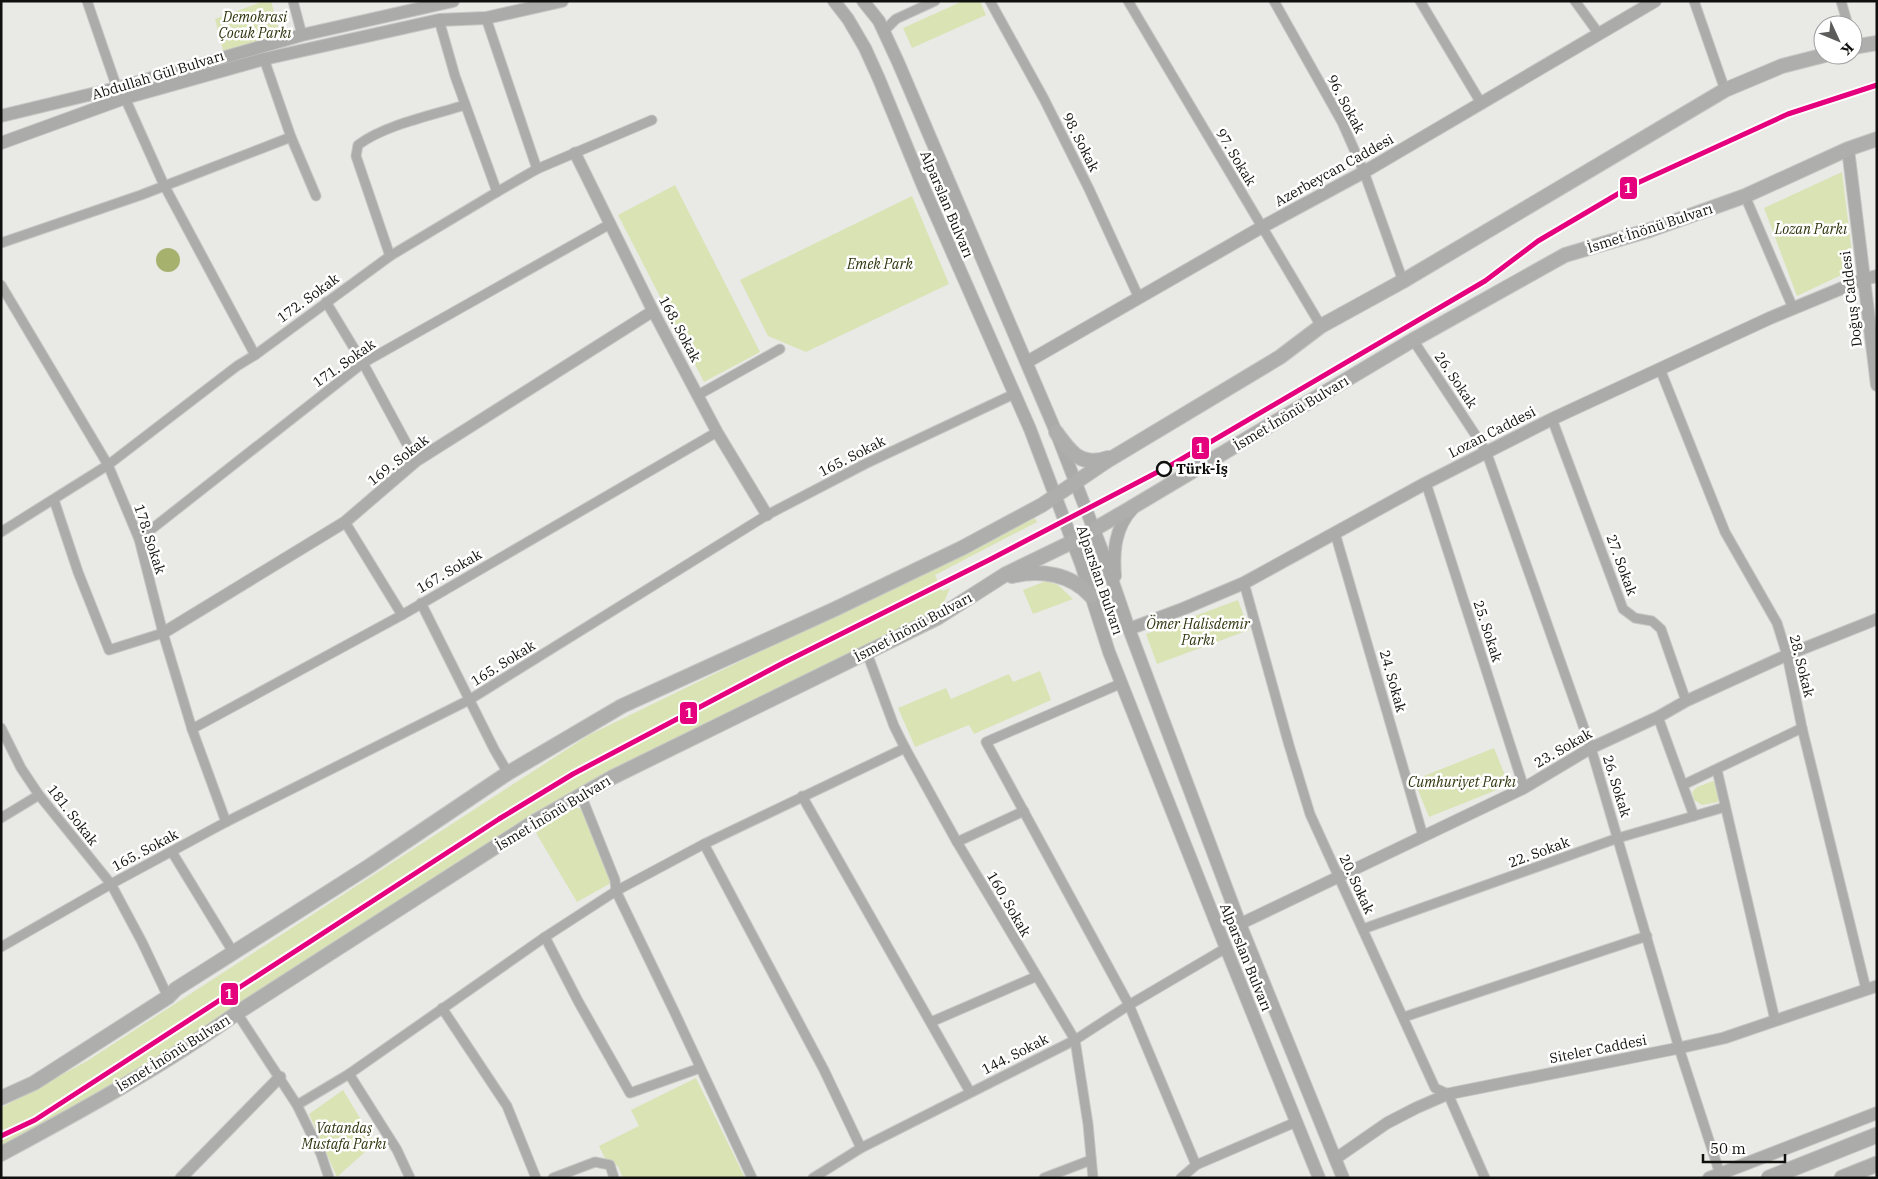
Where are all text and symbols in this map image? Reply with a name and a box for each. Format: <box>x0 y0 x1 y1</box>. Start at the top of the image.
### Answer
park label: Demokrasi Çocuk Parkı <box>219 8 292 42</box>
north arrow <box>1813 15 1863 65</box>
text: K <box>1837 39 1858 59</box>
street label: Abdullah Gül Bulvarı <box>90 46 226 104</box>
street label: 96. Sokak <box>1323 72 1369 137</box>
street label: 98. Sokak <box>1058 109 1104 175</box>
street label: 97. Sokak <box>1212 125 1261 190</box>
street label: Azerbeycan Caddesi <box>1271 130 1397 210</box>
street label: Alparslan Bulvarı <box>916 148 978 260</box>
line badge: 1 <box>1619 176 1638 200</box>
text: 1 <box>1624 179 1632 197</box>
street label: İsmet İnönü Bulvarı <box>1585 199 1715 257</box>
park label: Lozan Parkı <box>1774 220 1848 238</box>
street label: Doğuş Caddesi <box>1836 250 1866 348</box>
park label: Emek Park <box>846 255 914 273</box>
street label: 172. Sokak <box>273 269 343 327</box>
street label: 168. Sokak <box>655 293 705 366</box>
street label: 171. Sokak <box>309 334 379 391</box>
street label: 26. Sokak <box>1431 348 1482 412</box>
street label: İsmet İnönü Bulvarı <box>1230 372 1352 454</box>
street label: Lozan Caddesi <box>1445 402 1539 462</box>
street label: 169. Sokak <box>364 430 433 489</box>
street label: 165. Sokak <box>816 431 889 480</box>
line badge: 1 <box>1191 436 1210 460</box>
text: 1 <box>1196 439 1204 457</box>
place label: Türk-İş <box>1176 460 1228 478</box>
marker: Türk-İş <box>1156 461 1172 477</box>
street label: 178. Sokak <box>130 502 170 577</box>
street label: Alparslan Bulvarı <box>1073 523 1127 637</box>
street label: 27. Sokak <box>1603 532 1642 599</box>
street label: 167. Sokak <box>413 545 486 597</box>
street label: İsmet İnönü Bulvarı <box>851 588 975 666</box>
street label: 25. Sokak <box>1470 598 1507 665</box>
park label: Ömer Halisdemir Parkı <box>1146 614 1251 649</box>
street label: 28. Sokak <box>1786 633 1819 700</box>
street label: 165. Sokak <box>468 636 539 690</box>
street label: 24. Sokak <box>1376 648 1411 715</box>
line badge: 1 <box>679 701 698 725</box>
text: 1 <box>685 704 693 722</box>
street label: 23. Sokak <box>1531 724 1596 772</box>
street label: 26. Sokak <box>1599 753 1635 820</box>
street label: İsmet İnönü Bulvarı <box>492 772 614 854</box>
park label: Cumhuriyet Parkı <box>1408 773 1517 791</box>
street label: 181. Sokak <box>44 781 103 850</box>
street label: 165. Sokak <box>109 825 182 875</box>
street label: 22. Sokak <box>1506 832 1573 871</box>
street label: 20. Sokak <box>1335 851 1379 918</box>
street label: 160. Sokak <box>983 868 1035 941</box>
street label: Alparslan Bulvarı <box>1216 900 1276 1014</box>
line badge: 1 <box>220 982 239 1006</box>
text: 1 <box>225 985 233 1003</box>
street label: İsmet İnönü Bulvarı <box>113 1011 233 1095</box>
street label: 144. Sokak <box>979 1029 1052 1078</box>
street label: Siteler Caddesi <box>1548 1031 1648 1067</box>
park label: Vatandaş Mustafa Parkı <box>301 1119 387 1153</box>
scale bar <box>1703 1132 1786 1164</box>
text: 50 m <box>1710 1139 1746 1158</box>

